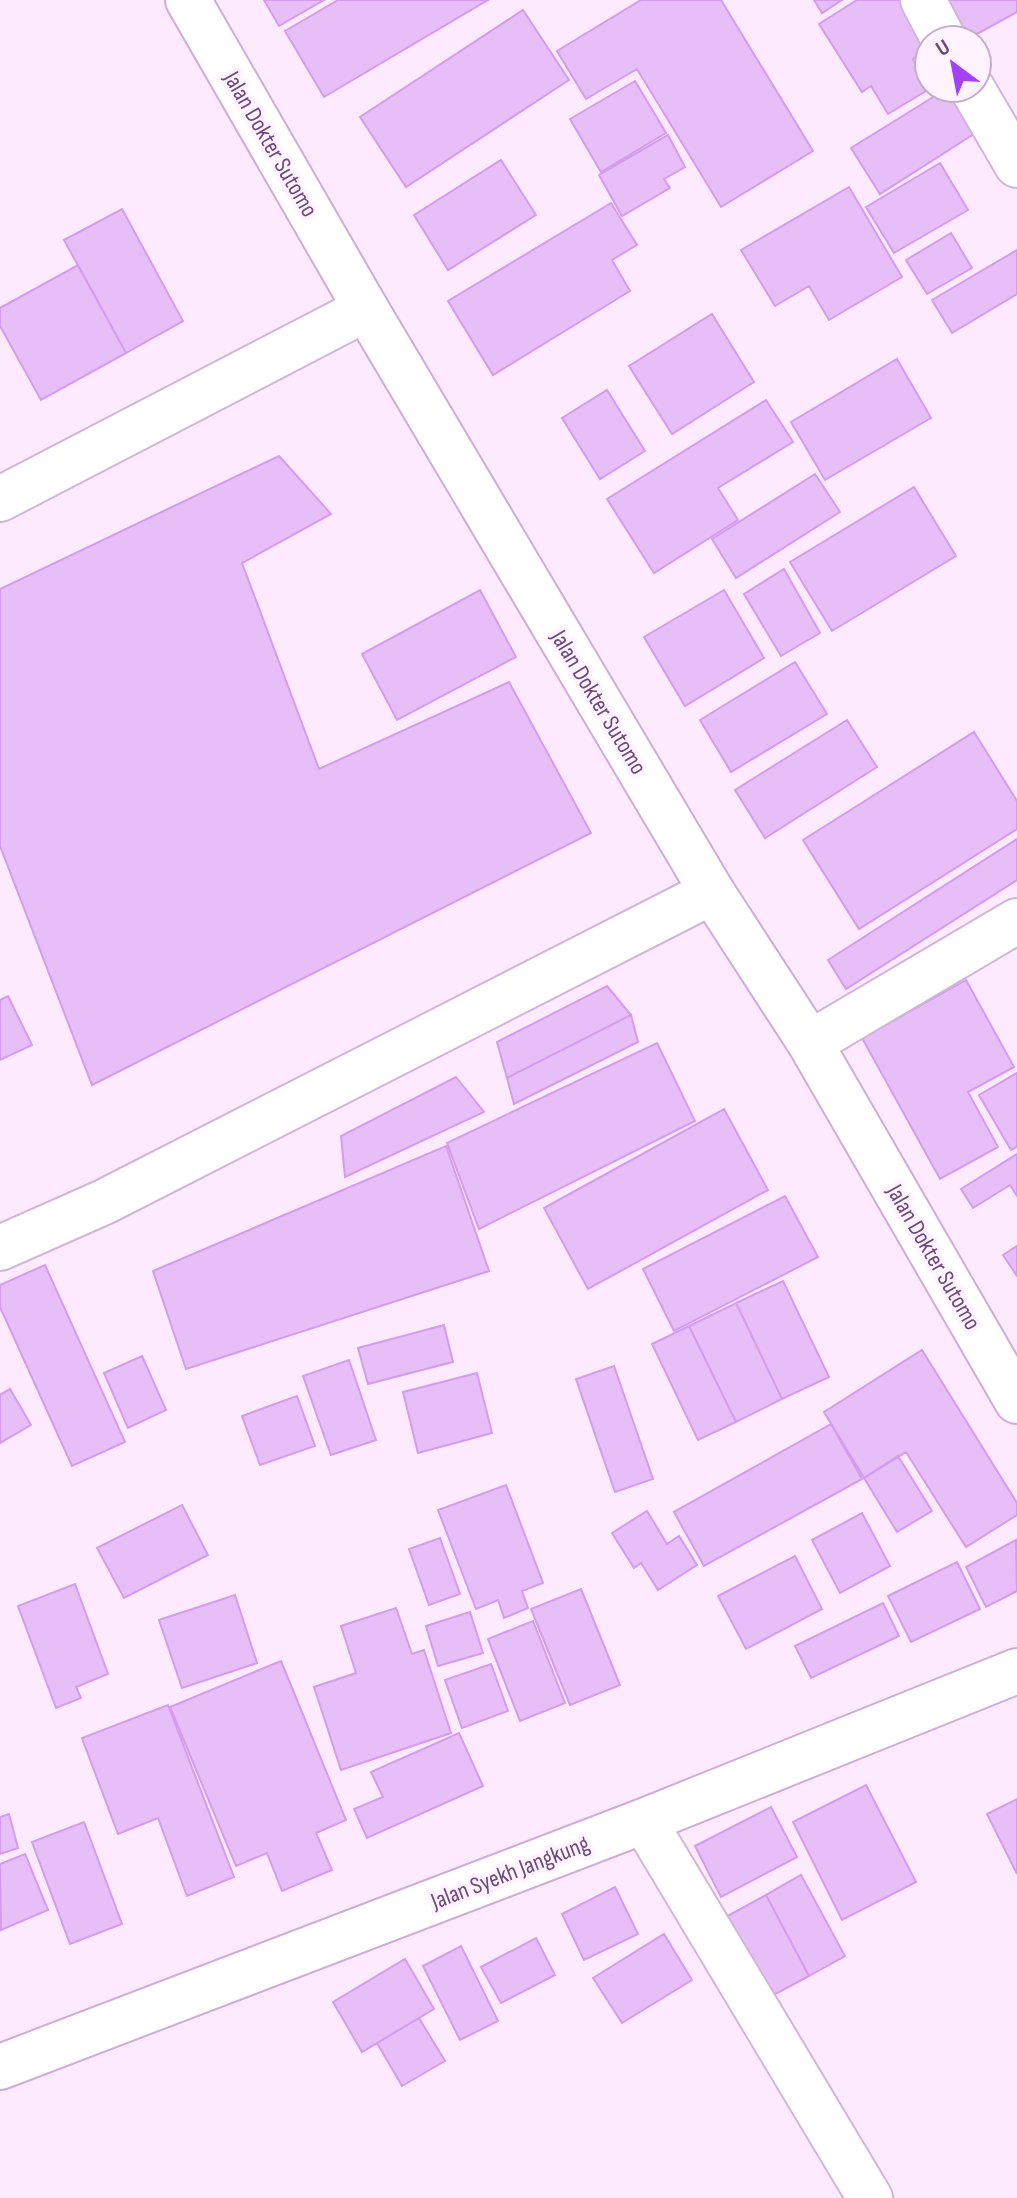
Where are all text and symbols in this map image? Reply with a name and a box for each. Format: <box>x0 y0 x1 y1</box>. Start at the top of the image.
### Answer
north arrow <box>913 24 993 104</box>
text: U <box>931 34 955 63</box>
street label: Jalan Dokter Sutomo <box>217 65 324 222</box>
street label: Jalan Dokter Sutomo <box>544 624 653 780</box>
street label: Jalan Dokter Sutomo <box>880 1178 987 1335</box>
street label: Jalan Syekh Jangkung <box>426 1829 593 1916</box>

